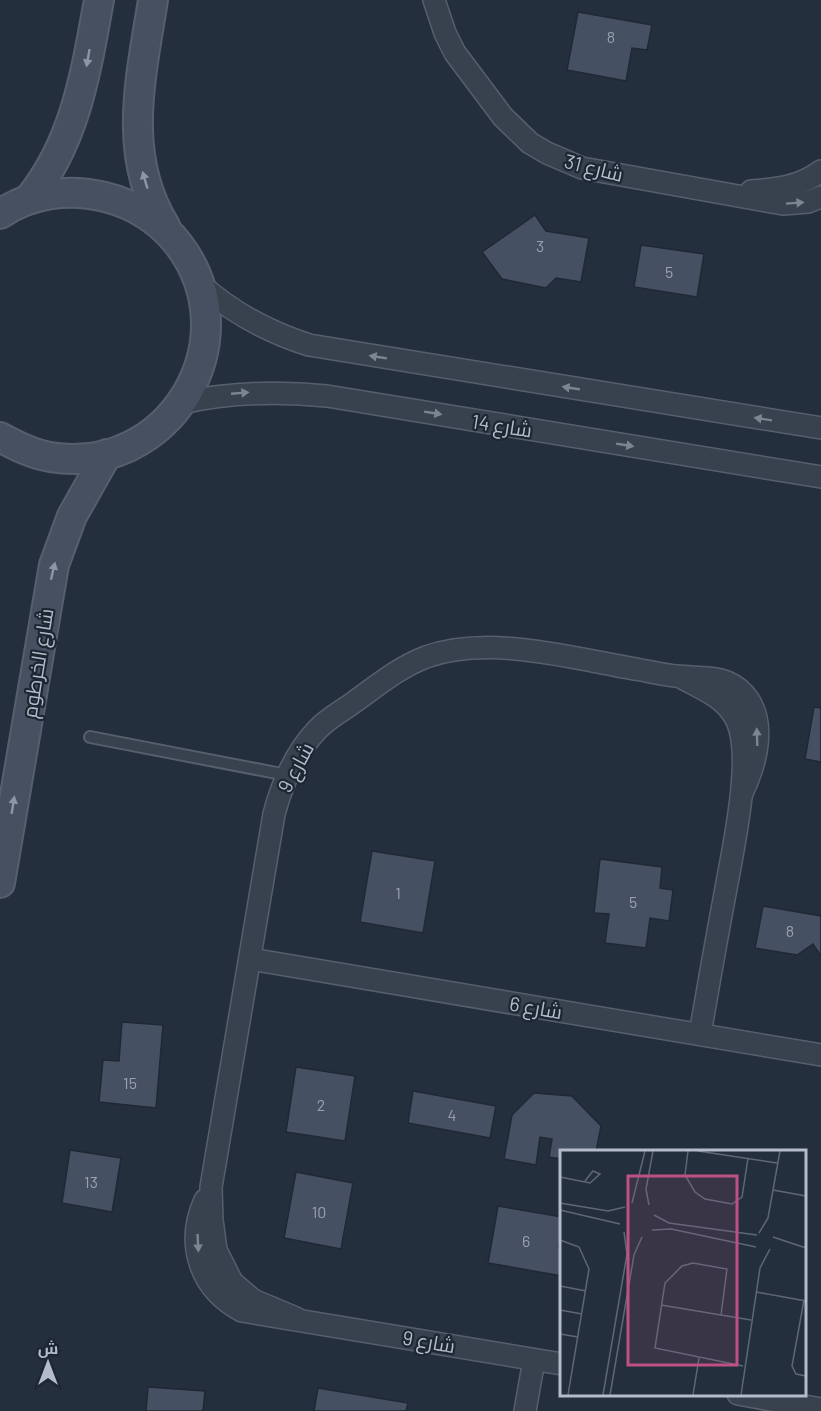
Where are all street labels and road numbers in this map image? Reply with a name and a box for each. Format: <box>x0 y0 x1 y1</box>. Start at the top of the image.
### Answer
street label: شارع 31 <box>561 148 626 189</box>
street label: شارع 14 <box>470 408 534 445</box>
street label: شارع الخرطوم <box>16 606 60 720</box>
street label: شارع 9 <box>272 738 321 798</box>
street label: شارع 6 <box>507 991 564 1026</box>
street label: شارع 9 <box>400 1325 457 1360</box>

